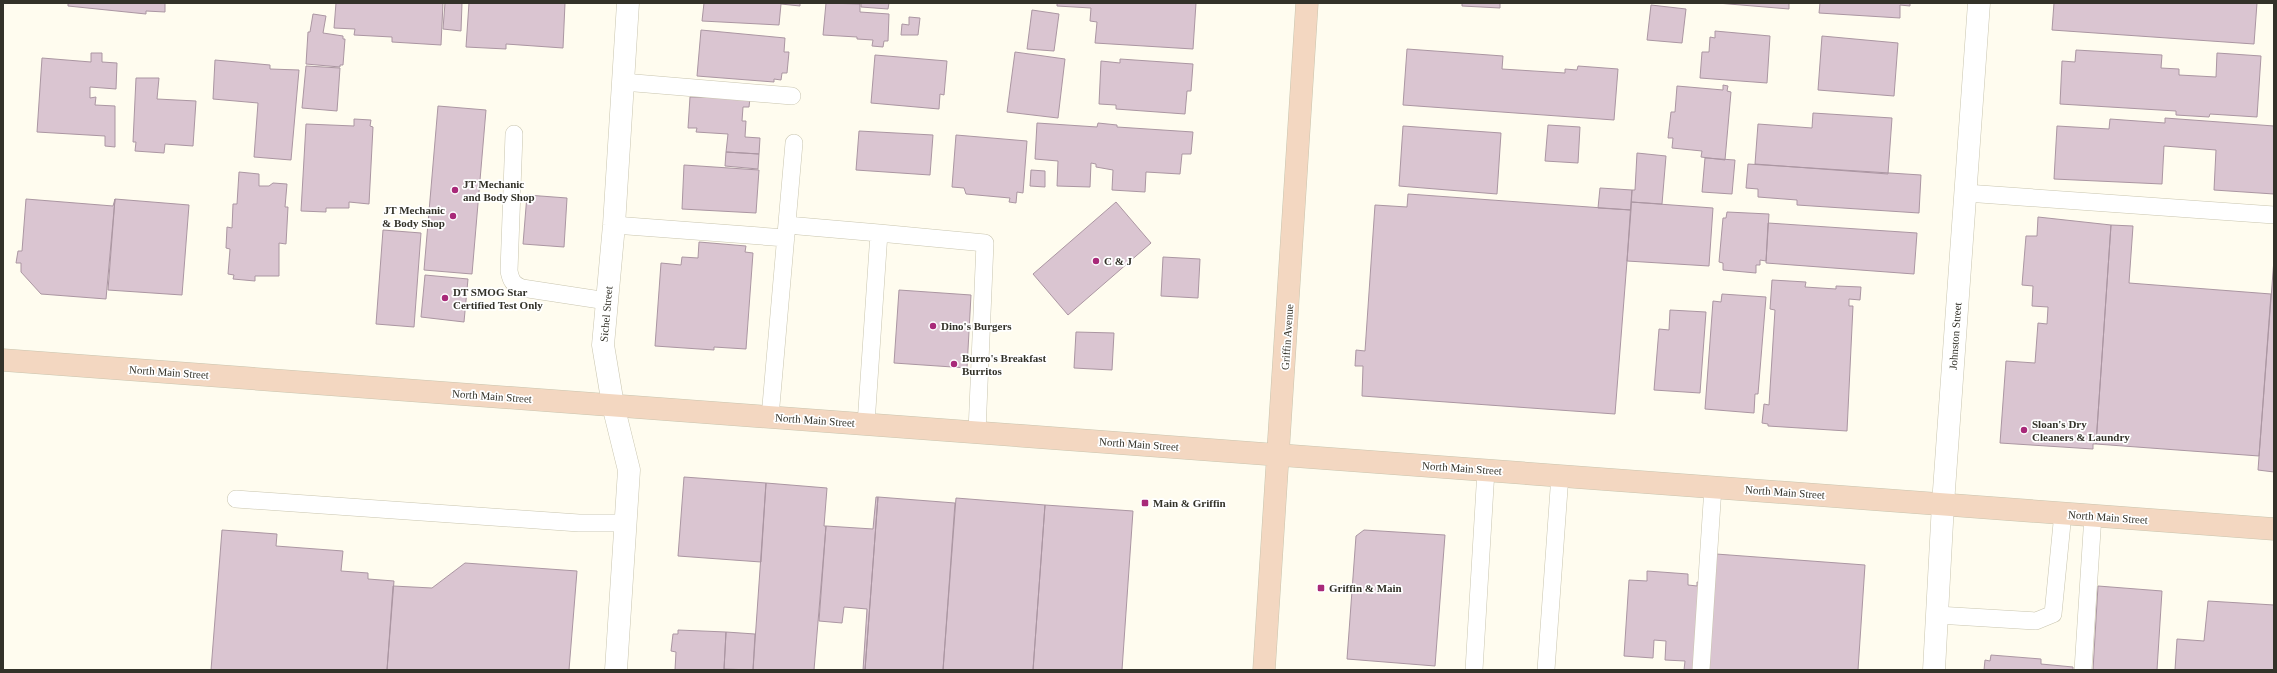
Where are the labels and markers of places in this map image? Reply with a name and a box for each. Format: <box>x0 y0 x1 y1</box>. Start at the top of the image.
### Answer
place label: JT Mechanic and Body Shop <box>463 178 535 203</box>
marker: JT Mechanic and Body Shop <box>450 185 460 195</box>
place label: JT Mechanic & Body Shop <box>382 204 445 229</box>
marker: JT Mechanic & Body Shop <box>448 211 458 221</box>
place label: C & J <box>1104 255 1133 267</box>
marker: C & J <box>1091 256 1101 266</box>
place label: DT SMOG Star Certified Test Only <box>453 286 543 311</box>
marker: DT SMOG Star Certified Test Only <box>440 293 450 303</box>
place label: Dino's Burgers <box>941 320 1012 332</box>
marker: Dino's Burgers <box>928 321 938 331</box>
place label: Burro's Breakfast Burritos <box>962 352 1047 377</box>
marker: Burro's Breakfast Burritos <box>949 359 959 369</box>
place label: Sloan's Dry Cleaners & Laundry <box>2032 418 2130 443</box>
marker: Sloan's Dry Cleaners & Laundry <box>2019 425 2029 435</box>
place label: Main & Griffin <box>1153 497 1226 509</box>
marker: Main & Griffin <box>1140 498 1150 508</box>
place label: Griffin & Main <box>1329 582 1402 594</box>
marker: Griffin & Main <box>1316 583 1326 593</box>

